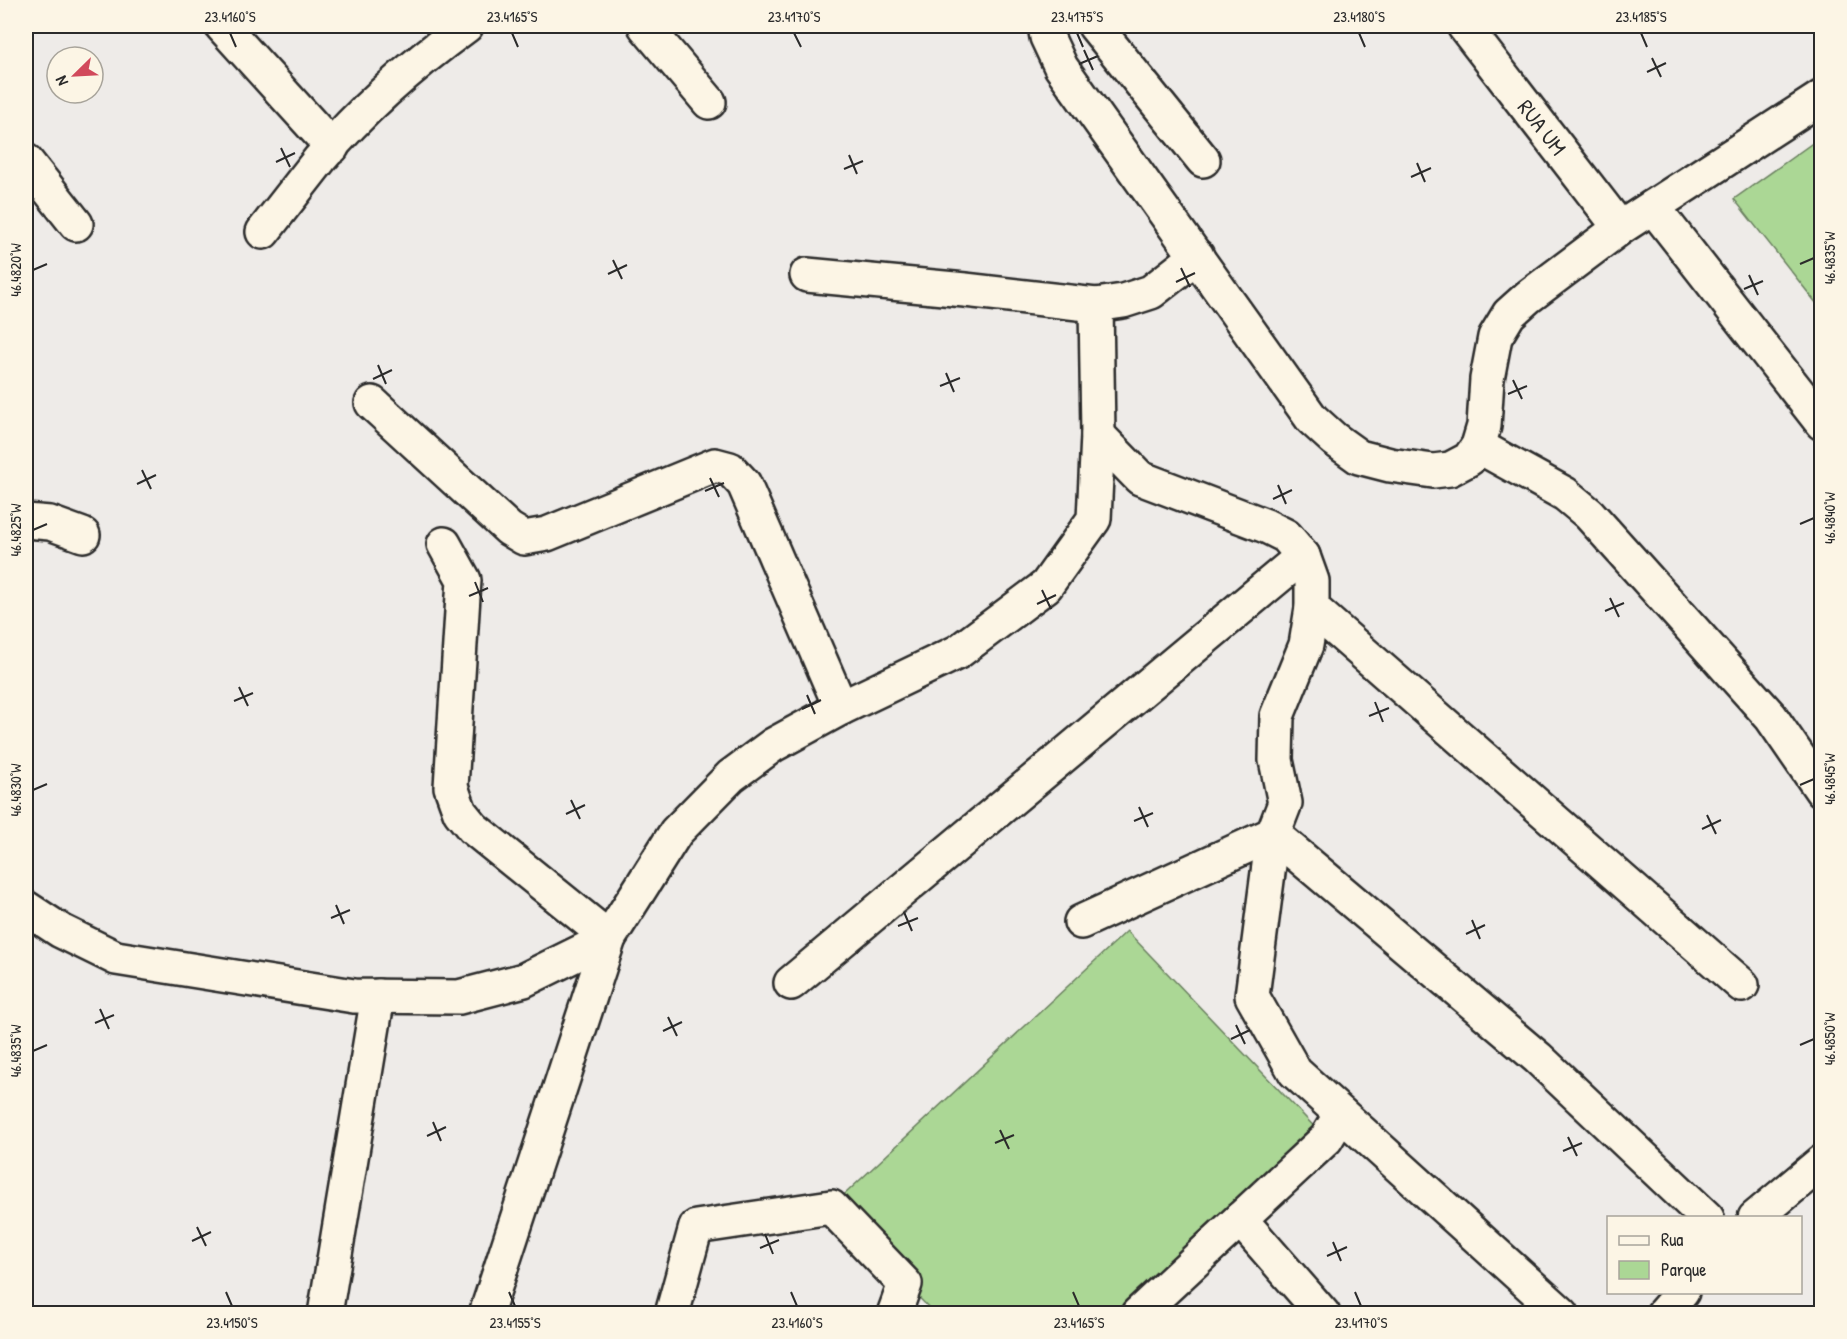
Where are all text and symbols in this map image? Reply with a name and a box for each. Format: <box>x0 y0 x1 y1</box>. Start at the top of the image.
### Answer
text: 23.4160°S <box>204 6 256 27</box>
text: 23.4165°S <box>487 6 537 27</box>
text: 23.4170°S <box>768 6 820 27</box>
text: 23.4175°S <box>1051 6 1103 27</box>
text: 23.4180°S <box>1333 6 1385 27</box>
text: 23.4185°S <box>1615 6 1667 27</box>
north arrow <box>45 45 105 105</box>
text: N <box>49 72 73 89</box>
street label: RUA UM <box>1511 93 1573 161</box>
text: 46.4835°W <box>1819 231 1840 284</box>
text: 46.4820°W <box>5 243 26 297</box>
text: 46.4840°W <box>1819 491 1840 544</box>
text: 46.4825°W <box>5 503 26 557</box>
text: 46.4845°W <box>1819 752 1840 805</box>
text: 46.4830°W <box>5 763 26 817</box>
text: 46.4850°W <box>1819 1012 1840 1065</box>
text: 46.4835°W <box>5 1024 26 1077</box>
legend <box>1607 1216 1802 1294</box>
text: Rua <box>1661 1227 1683 1252</box>
text: Parque <box>1661 1257 1706 1282</box>
text: 23.4150°S <box>206 1312 258 1333</box>
text: 23.4155°S <box>489 1312 541 1333</box>
text: 23.4160°S <box>771 1312 823 1333</box>
text: 23.4165°S <box>1054 1312 1104 1333</box>
text: 23.4170°S <box>1335 1312 1387 1333</box>

